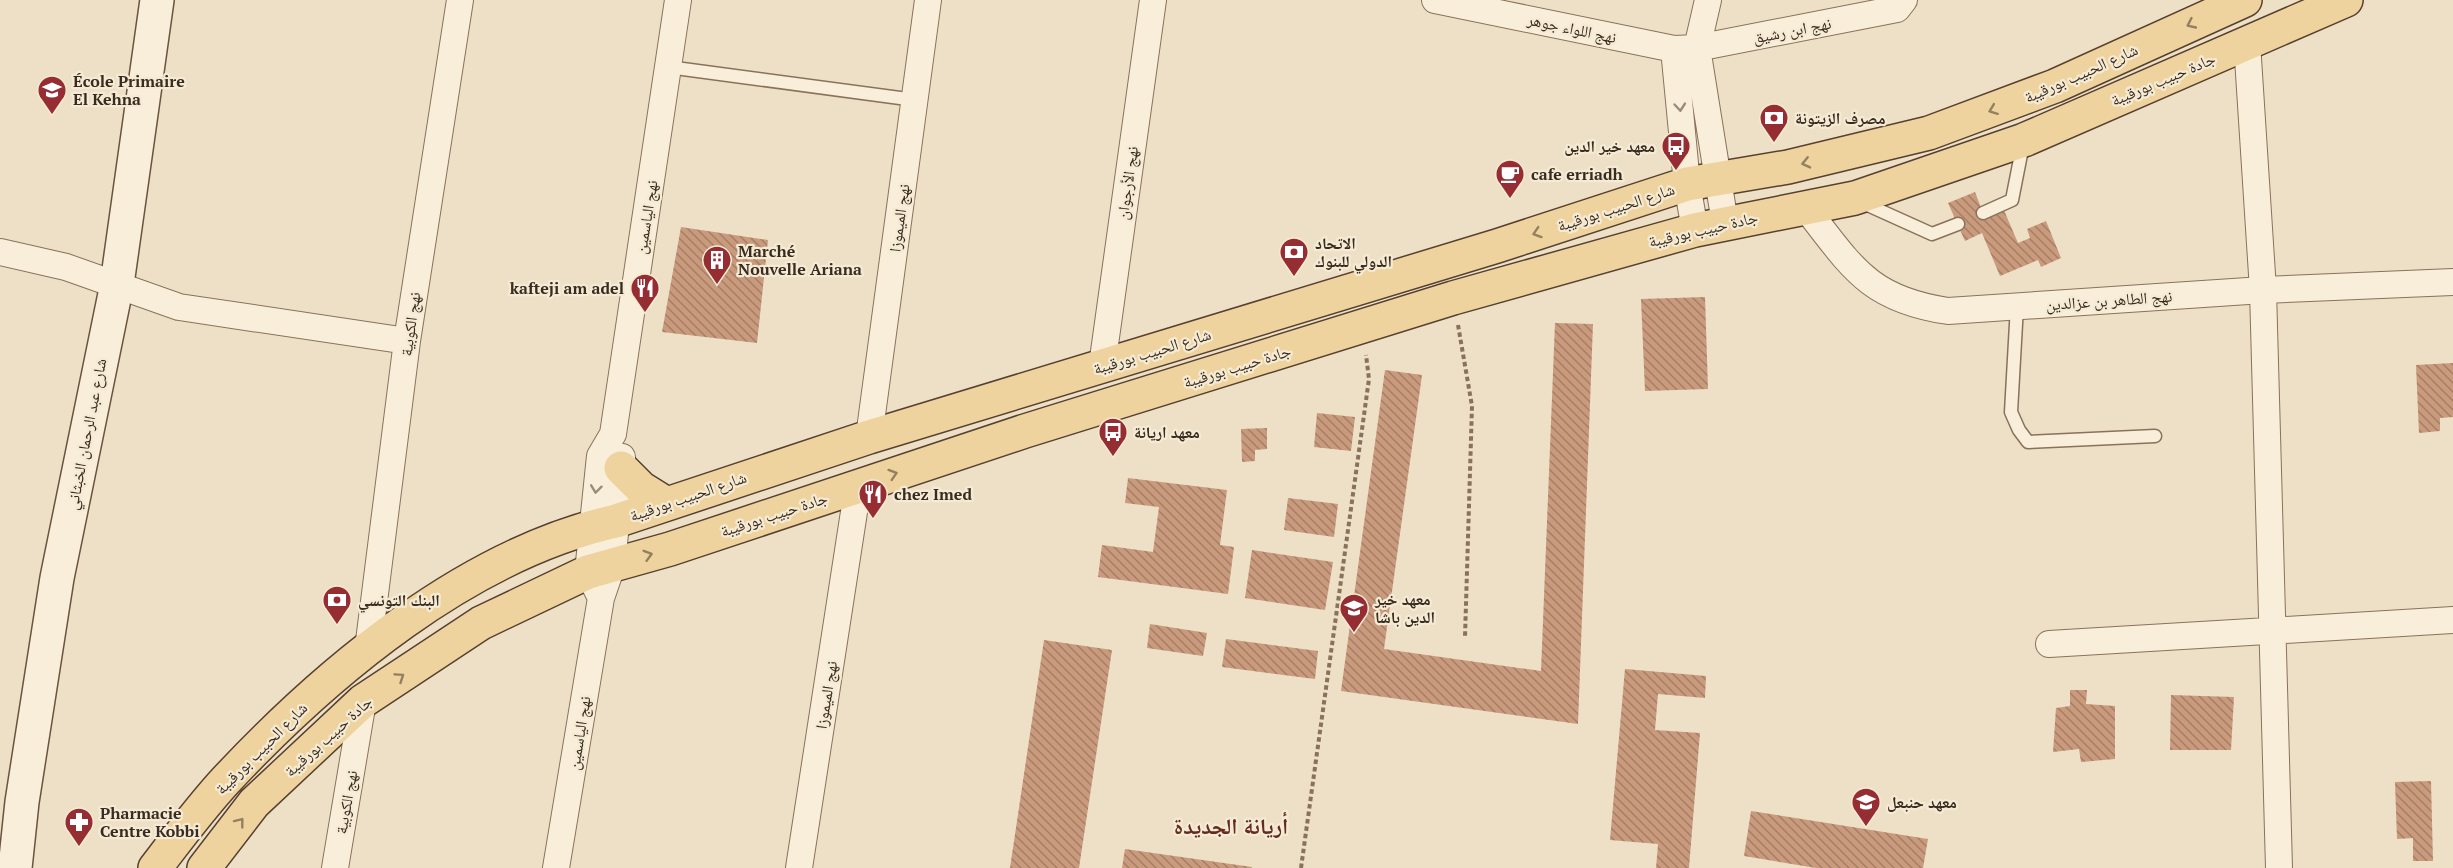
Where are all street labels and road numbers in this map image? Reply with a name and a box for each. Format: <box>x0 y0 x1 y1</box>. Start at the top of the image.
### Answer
street label: نهج اللواء جوهر <box>1524 8 1619 48</box>
street label: نهج ابن رشيق <box>1751 12 1833 48</box>
street label: شارع الحبيب بورقيبة <box>2021 38 2141 108</box>
street label: جادة حبيب بورقيبة <box>2107 47 2219 111</box>
street label: نهج الأرجوان <box>1111 145 1143 221</box>
street label: شارع الحبيب بورقيبة <box>1555 178 1677 236</box>
street label: نهج الياسمين <box>629 179 663 255</box>
street label: نهج الميموزا <box>883 182 915 254</box>
street label: جادة حبيب بورقيبة <box>1646 206 1760 252</box>
street label: نهج الطاهر بن عزالدين <box>2045 285 2173 315</box>
street label: نهج الكوبية <box>395 291 425 357</box>
street label: شارع الحبيب بورقيبة <box>1090 323 1214 379</box>
street label: جادة حبيب بورقيبة <box>1181 339 1293 393</box>
street label: شارع عبد الرحمان الخبثاني <box>61 356 114 512</box>
street label: شارع الحبيب بورقيبة <box>627 466 749 526</box>
street label: جادة حبيب بورقيبة <box>718 486 830 542</box>
street label: نهج الميموزا <box>810 659 842 731</box>
street label: جادة حبيب بورقيبة <box>279 691 377 781</box>
street label: نهج الياسمين <box>562 695 596 771</box>
street label: شارع الحبيب بورقيبة <box>210 697 312 799</box>
street label: نهج الكوبية <box>330 768 362 836</box>

